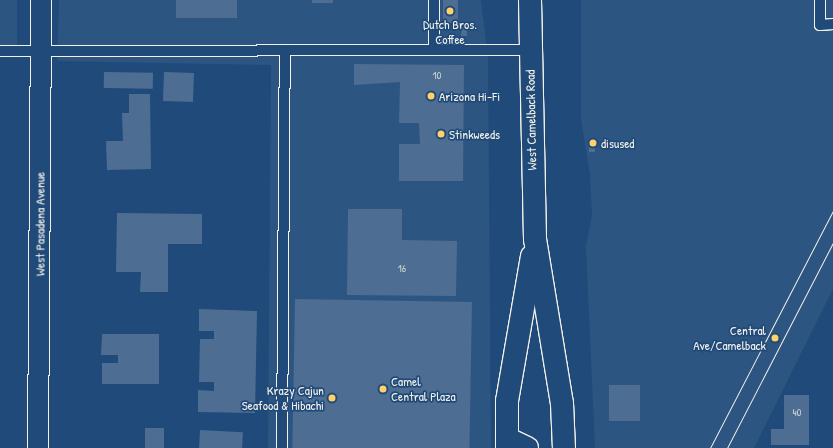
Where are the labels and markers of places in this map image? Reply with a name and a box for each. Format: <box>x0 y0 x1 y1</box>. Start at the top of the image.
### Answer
marker: Dutch Bros. Coffee <box>445 6 455 16</box>
place label: Dutch Bros. Coffee <box>423 17 477 48</box>
place label: Arizona Hi-Fi <box>439 88 500 104</box>
marker: Arizona Hi-Fi <box>426 91 436 101</box>
place label: Stinkweeds <box>449 126 500 142</box>
marker: Stinkweeds <box>436 129 446 139</box>
place label: disused <box>601 135 634 151</box>
marker: disused <box>588 138 598 148</box>
place label: Central Ave/Camelback <box>693 323 766 354</box>
marker: Central Ave/Camelback <box>769 332 781 344</box>
place label: Camel Central Plaza <box>391 374 456 405</box>
place label: Krazy Cajun Seafood & Hibachi <box>242 383 324 414</box>
marker: Camel Central Plaza <box>378 384 388 394</box>
marker: Krazy Cajun Seafood & Hibachi <box>327 393 337 403</box>

